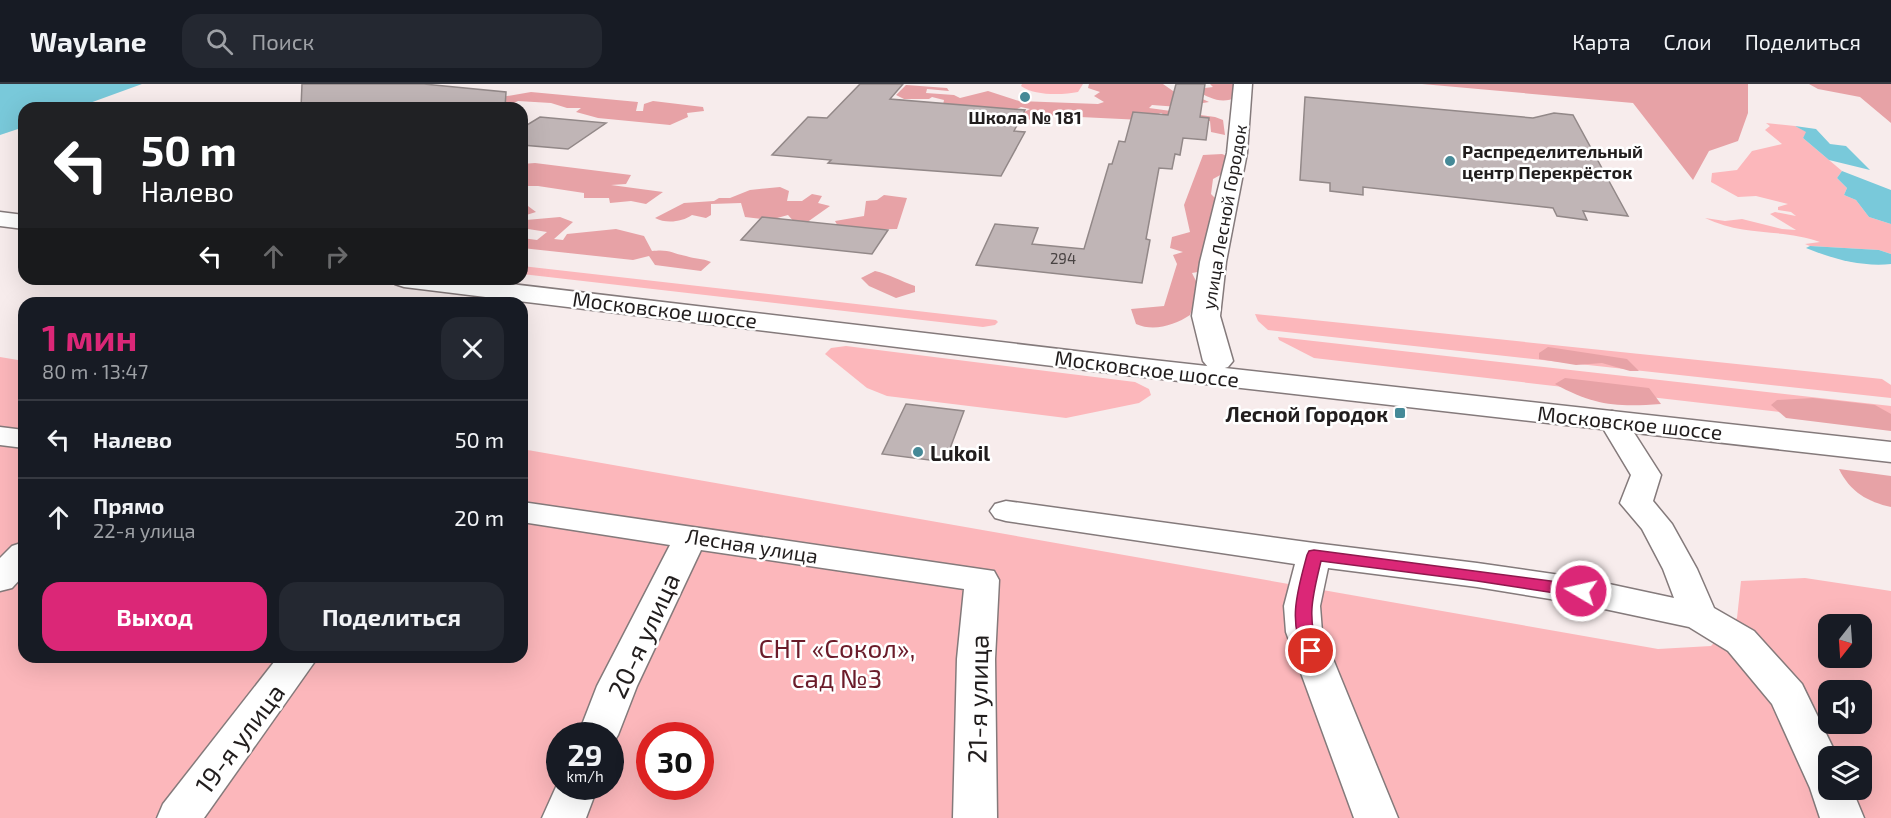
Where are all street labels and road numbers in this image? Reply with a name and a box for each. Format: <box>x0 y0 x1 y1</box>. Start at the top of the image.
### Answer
street label: улица Лесной Городок <box>1197 122 1251 311</box>
street label: Московское шоссе <box>571 285 759 333</box>
street label: Московское шоссе <box>1053 344 1241 392</box>
street label: Московское шоссе <box>1536 400 1724 444</box>
street label: Лесная улица <box>684 522 820 569</box>
street label: 20-я улица <box>601 568 686 703</box>
street label: 21-я улица <box>960 634 995 764</box>
street label: 19-я улица <box>188 677 291 800</box>

